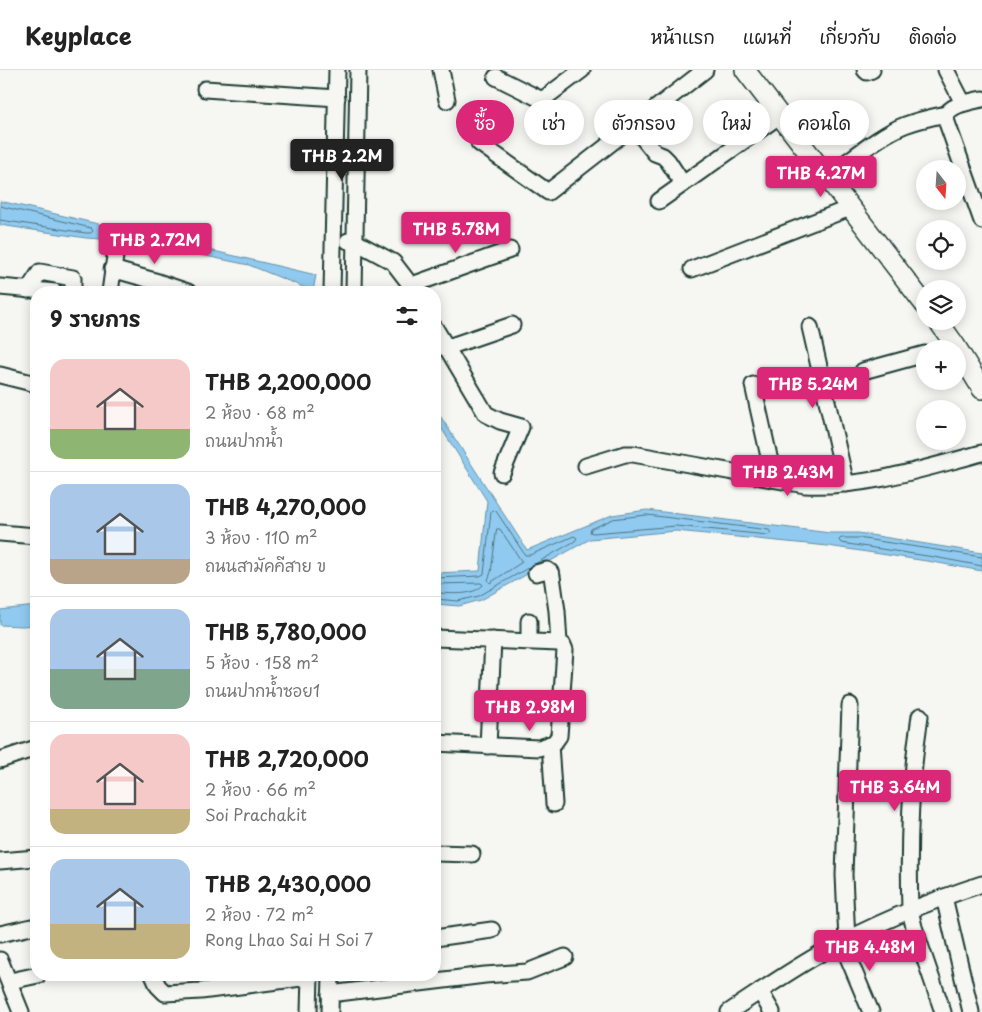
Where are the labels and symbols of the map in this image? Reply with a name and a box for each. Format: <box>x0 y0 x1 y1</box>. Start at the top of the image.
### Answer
pin: THB 2.2M <box>290 138 394 181</box>
pin: THB 4.27M <box>764 156 878 198</box>
north arrow <box>916 160 966 210</box>
pin: THB 5.78M <box>399 212 513 254</box>
pin: THB 2.72M <box>98 222 212 265</box>
pin: THB 5.24M <box>756 366 870 409</box>
pin: THB 2.43M <box>731 454 845 497</box>
pin: THB 2.98M <box>473 690 587 732</box>
pin: THB 3.64M <box>838 770 952 812</box>
pin: THB 4.48M <box>813 930 927 972</box>

